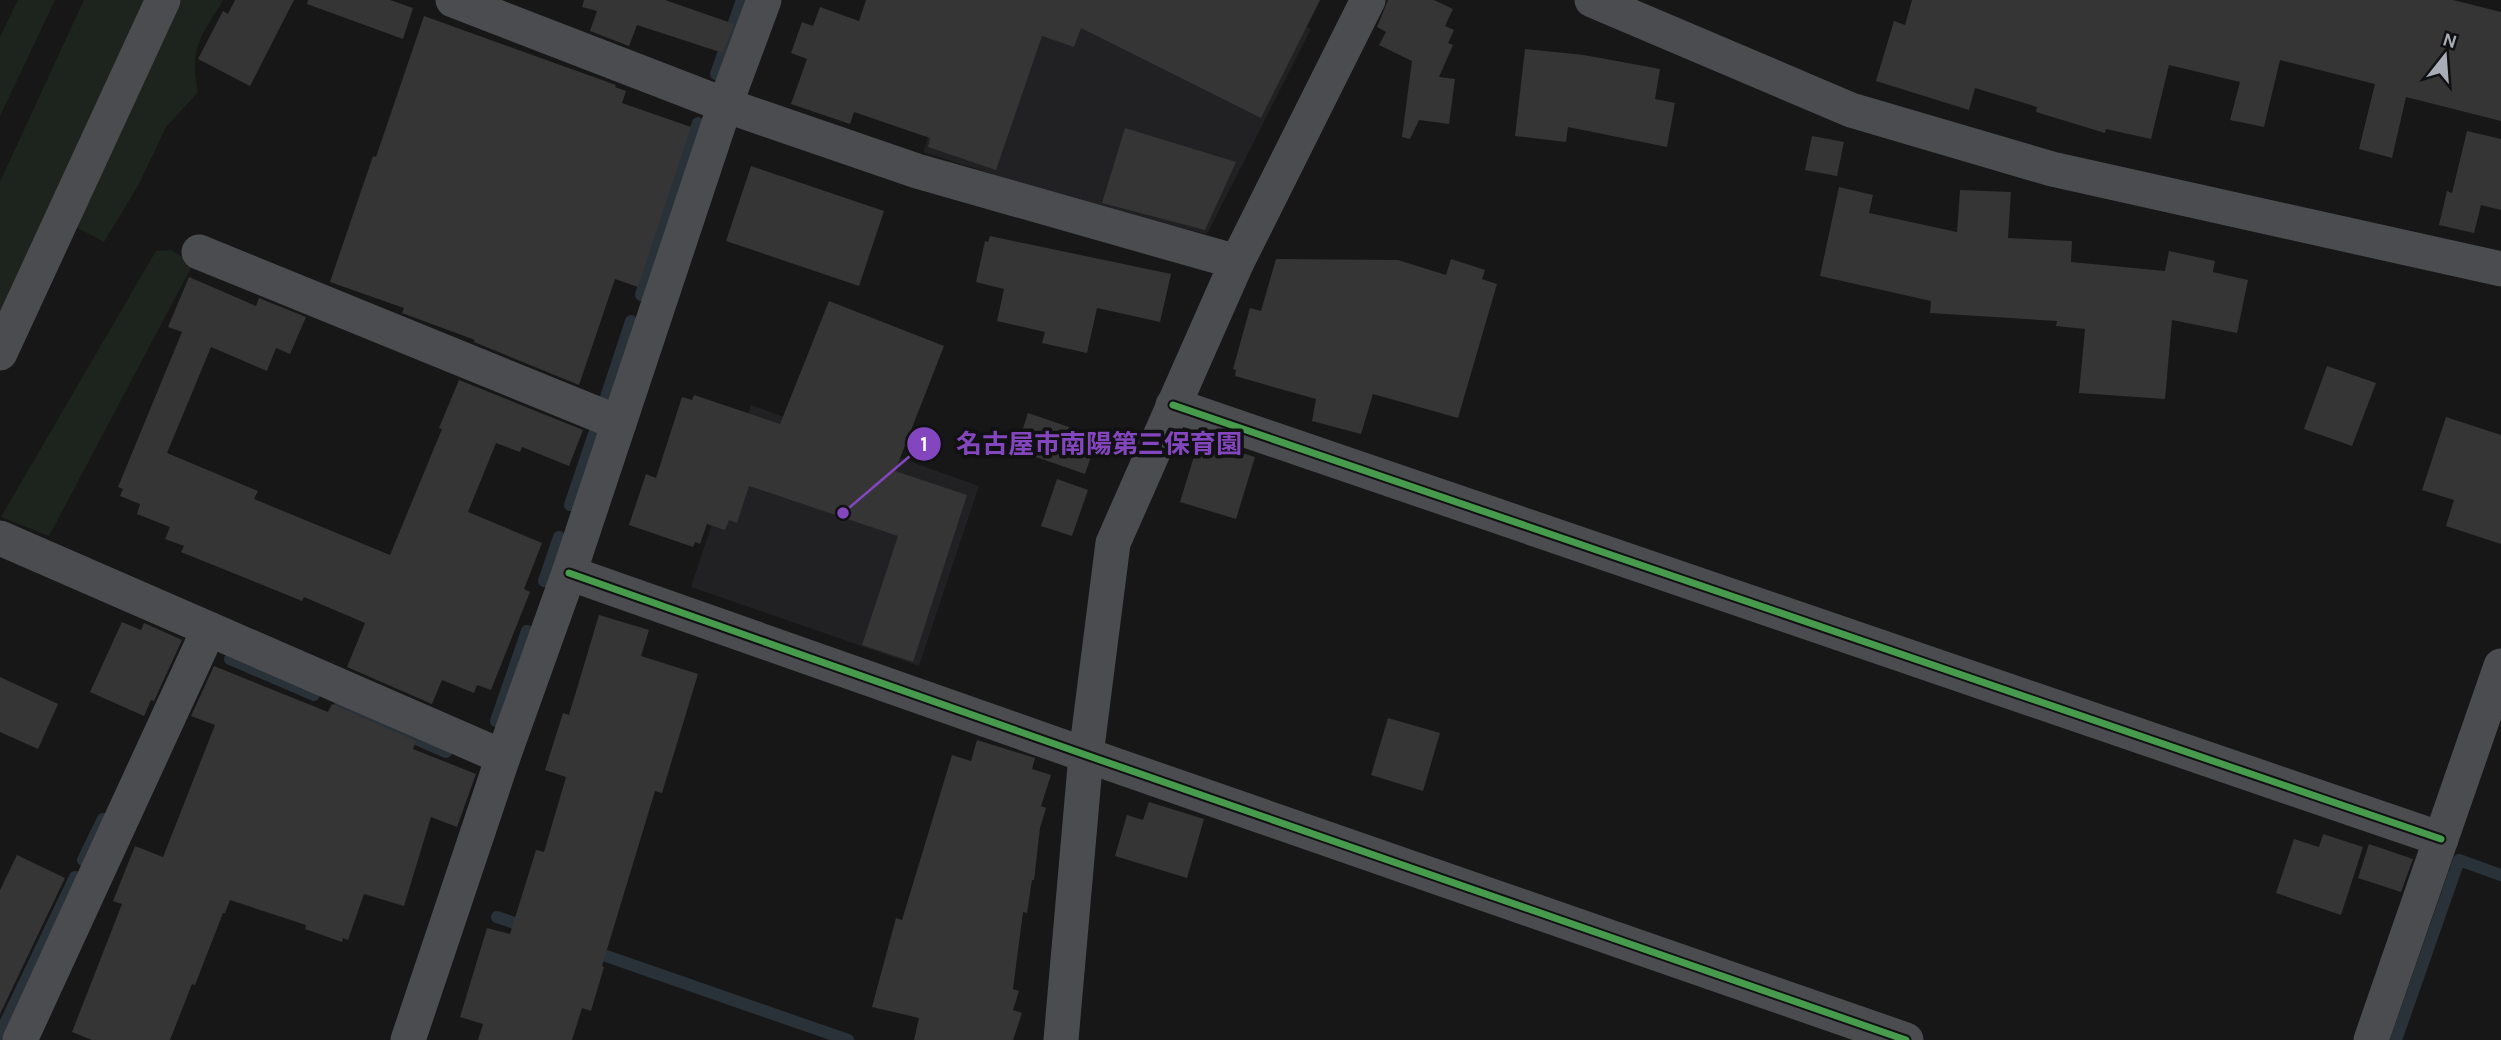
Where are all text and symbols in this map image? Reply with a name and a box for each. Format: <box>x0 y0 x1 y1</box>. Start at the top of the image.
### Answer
north arrow <box>2410 21 2480 91</box>
text: N <box>2440 28 2459 53</box>
callout: 名古屋市南陽第三保育園 <box>907 420 1256 467</box>
text: 名古屋市南陽第三保育園 <box>956 429 1242 460</box>
text: 1 <box>920 432 928 456</box>

